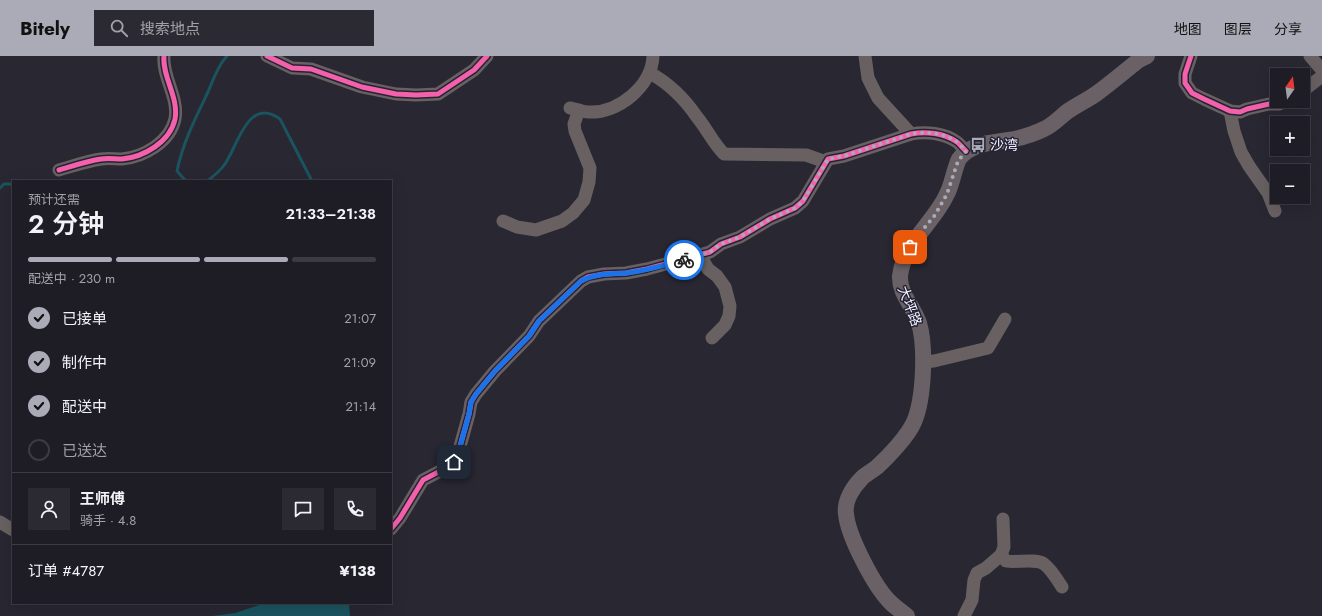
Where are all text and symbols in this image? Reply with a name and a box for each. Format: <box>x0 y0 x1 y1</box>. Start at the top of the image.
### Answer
search box <box>94 10 374 46</box>
text: Bitely <box>20 15 70 42</box>
icon: search <box>108 17 130 39</box>
text: 搜索地点 <box>140 18 200 40</box>
text: 地图 <box>1174 19 1202 39</box>
text: 图层 <box>1224 19 1252 39</box>
text: 分享 <box>1274 19 1302 39</box>
north arrow <box>1270 68 1310 108</box>
map controls <box>1270 68 1310 204</box>
button: + <box>1270 116 1310 156</box>
place label: 沙湾 <box>990 135 1018 155</box>
bus stop icon: 沙湾 <box>969 136 987 154</box>
button: − <box>1270 164 1310 204</box>
text: 预计还需 <box>28 190 80 209</box>
text: 21:33–21:38 <box>286 203 376 225</box>
text: 2 分钟 <box>28 205 104 243</box>
pin <box>893 230 927 264</box>
icon: bag <box>899 236 921 258</box>
courier <box>664 240 704 280</box>
icon: bike <box>673 249 695 271</box>
text: 配送中 · 230 m <box>28 269 115 288</box>
street label: 大坪路 <box>893 283 927 329</box>
icon: check <box>28 307 50 329</box>
text: 已接单 <box>62 308 107 330</box>
text: 21:07 <box>344 309 376 328</box>
icon: check <box>28 351 50 373</box>
text: 制作中 <box>62 352 107 374</box>
text: 21:09 <box>344 353 376 372</box>
icon: check <box>28 395 50 417</box>
text: 配送中 <box>62 396 107 418</box>
text: 21:14 <box>345 397 376 416</box>
text: 已送达 <box>62 440 107 462</box>
pin <box>437 445 471 479</box>
icon: home <box>443 451 465 473</box>
button: person <box>28 488 70 530</box>
text: 王师傅 <box>80 488 125 510</box>
button: chat <box>282 488 324 530</box>
button: phone <box>334 488 376 530</box>
text: 骑手 · 4.8 <box>80 511 136 530</box>
text: 订单 #4787 <box>28 560 104 582</box>
text: ¥138 <box>340 560 376 582</box>

